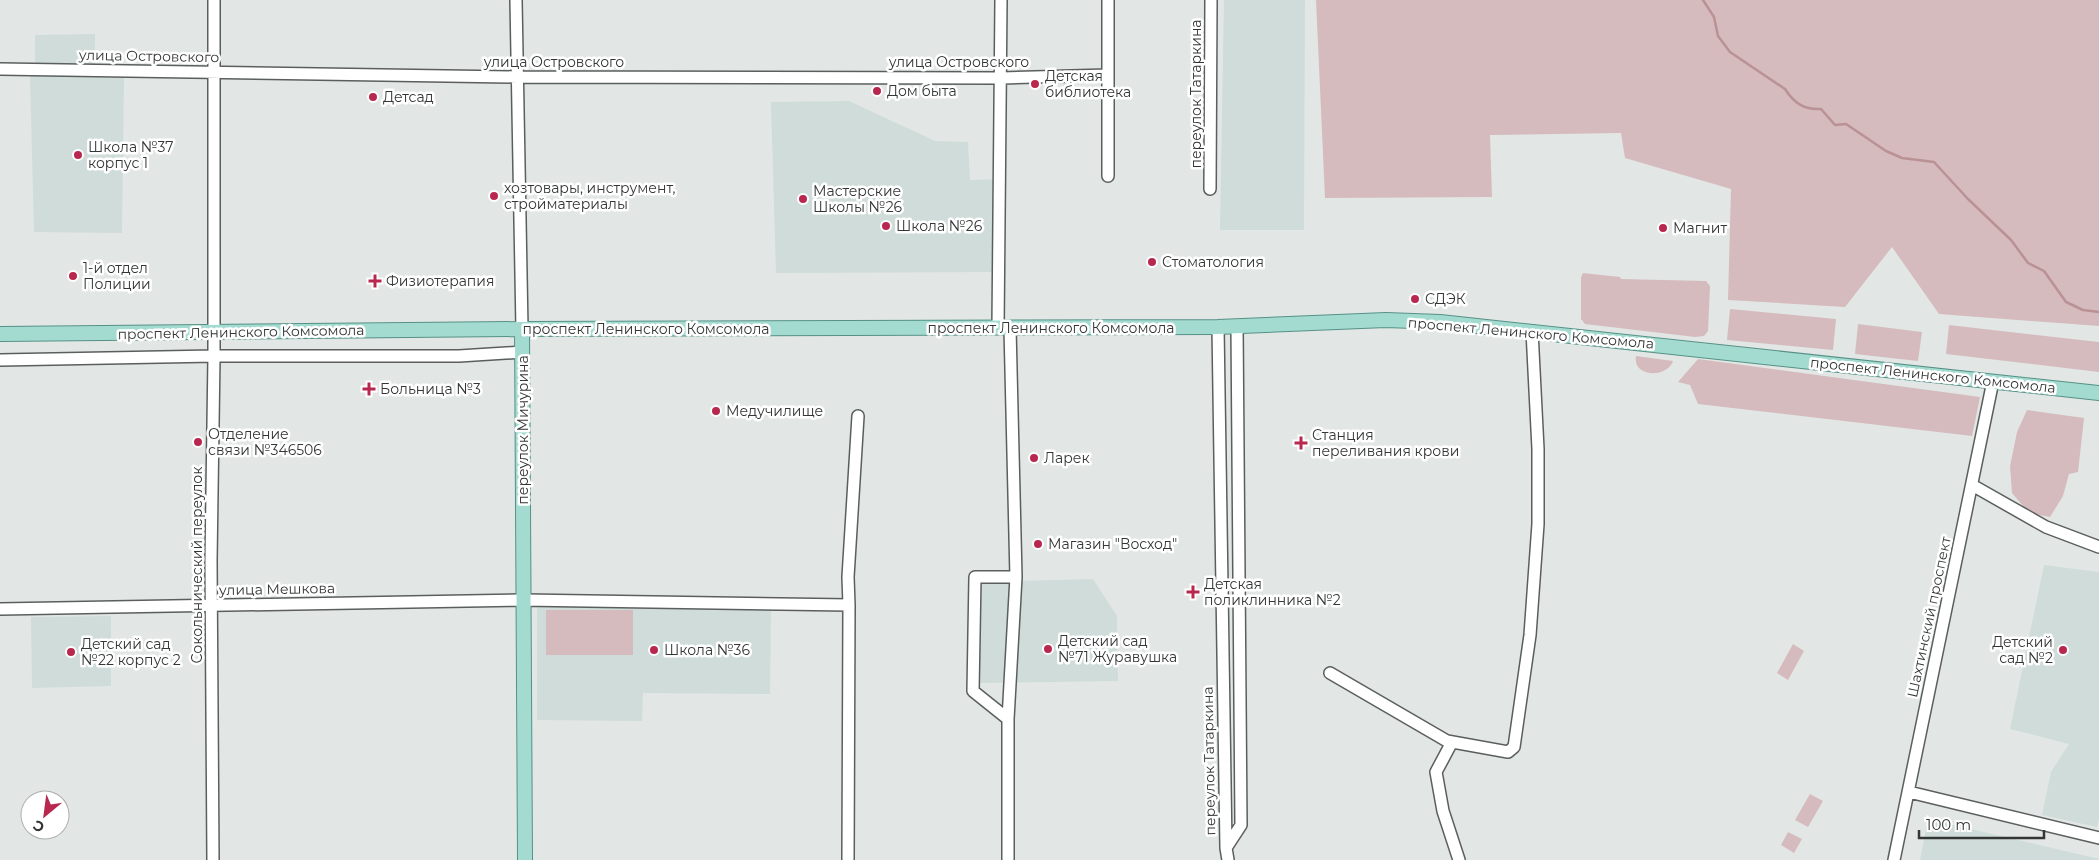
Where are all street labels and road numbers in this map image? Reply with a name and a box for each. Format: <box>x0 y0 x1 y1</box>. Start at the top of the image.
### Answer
street label: переулок Татаркина <box>1187 19 1205 169</box>
street label: улица Островского <box>78 46 220 66</box>
street label: улица Островского <box>483 53 624 71</box>
street label: улица Островского <box>888 53 1029 71</box>
street label: проспект Ленинского Комсомола <box>1407 313 1655 353</box>
street label: проспект Ленинского Комсомола <box>928 319 1174 337</box>
street label: проспект Ленинского Комсомола <box>523 320 769 338</box>
street label: проспект Ленинского Комсомола <box>117 321 365 343</box>
street label: проспект Ленинского Комсомола <box>1809 353 2057 397</box>
street label: переулок Мичурина <box>514 355 532 505</box>
street label: Сокольнический переулок <box>188 467 206 663</box>
street label: Шахтинский проспект <box>1903 535 1955 699</box>
street label: улица Мешкова <box>218 579 335 599</box>
street label: переулок Татаркина <box>1199 686 1219 836</box>

